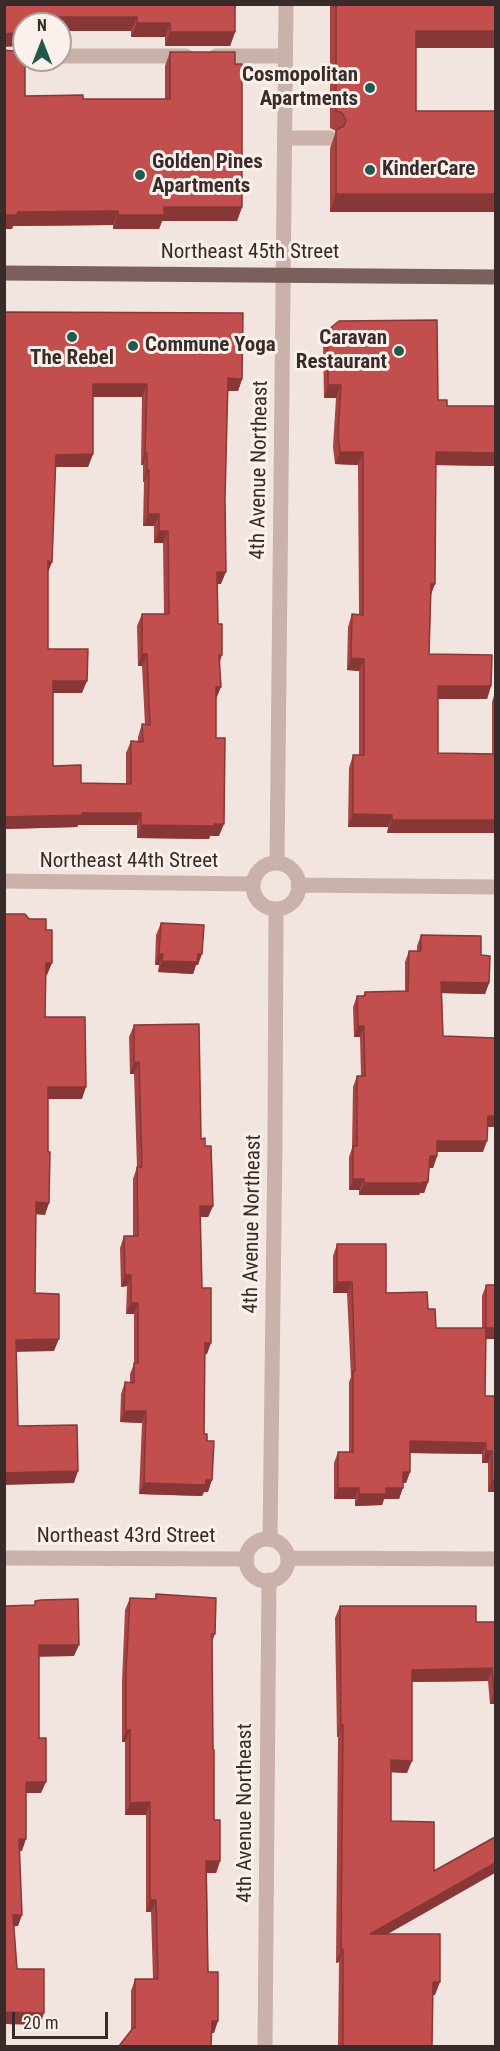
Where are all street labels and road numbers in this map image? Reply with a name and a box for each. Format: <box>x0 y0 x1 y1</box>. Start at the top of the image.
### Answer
street label: Northeast 45th Street <box>161 240 339 266</box>
street label: 4th Avenue Northeast <box>246 380 274 560</box>
street label: Northeast 44th Street <box>40 849 218 875</box>
street label: 4th Avenue Northeast <box>239 1134 267 1314</box>
street label: Northeast 43rd Street <box>37 1524 215 1550</box>
street label: 4th Avenue Northeast <box>233 1723 259 1903</box>

